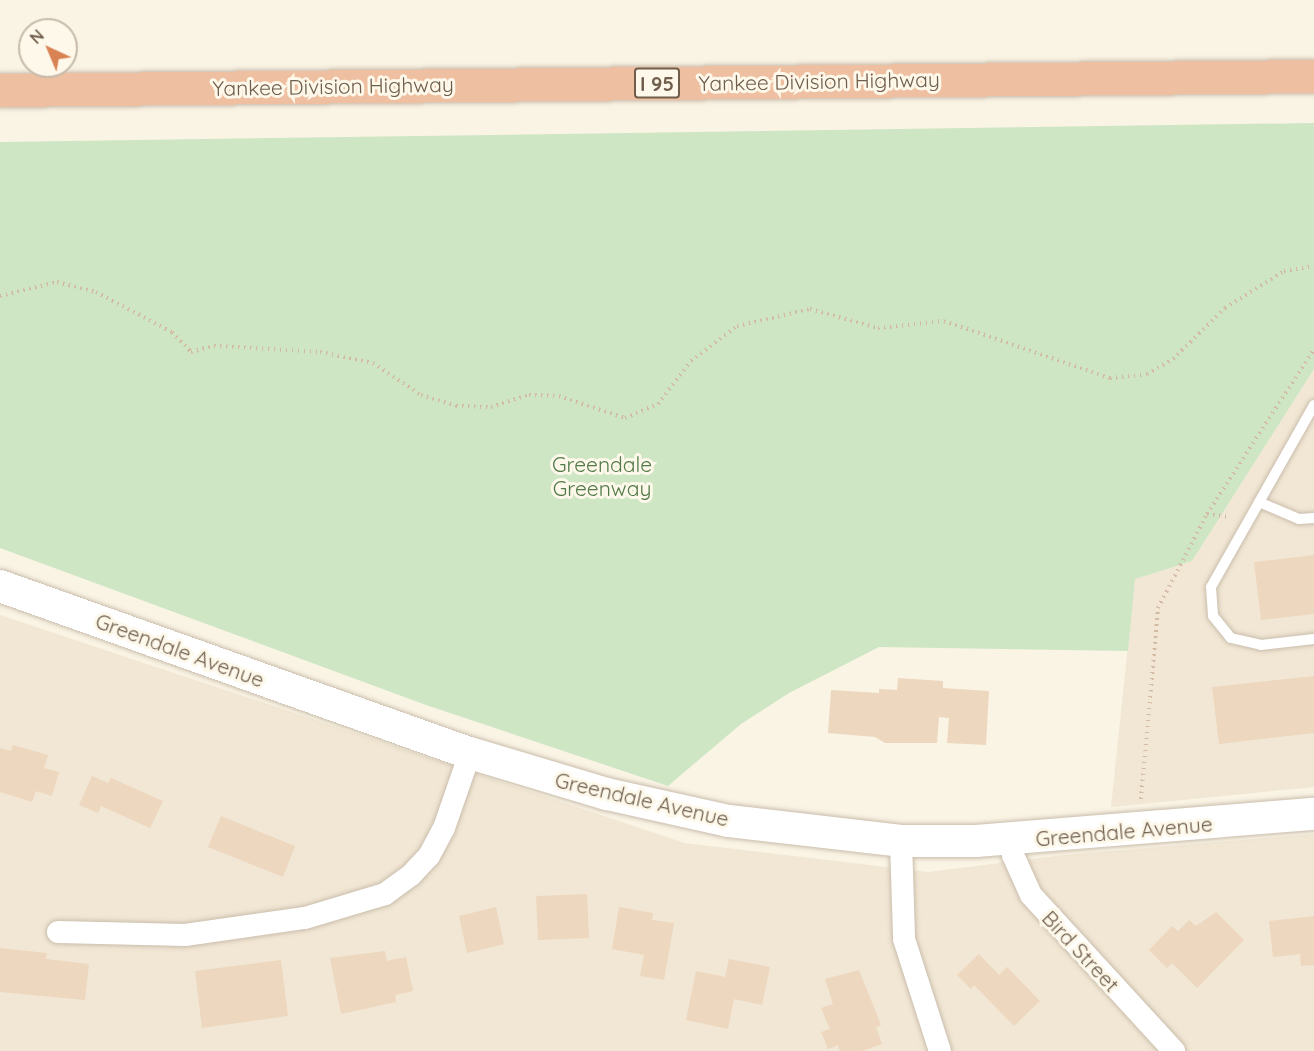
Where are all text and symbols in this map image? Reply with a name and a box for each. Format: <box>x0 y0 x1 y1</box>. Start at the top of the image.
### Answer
north arrow <box>18 18 78 78</box>
text: N <box>26 25 48 48</box>
road number: I 95 <box>633 66 681 100</box>
street label: Yankee Division Highway <box>698 66 940 96</box>
street label: Yankee Division Highway <box>212 71 454 101</box>
park label: Greendale Greenway <box>552 451 652 501</box>
street label: Greendale Avenue <box>92 608 268 692</box>
street label: Greendale Avenue <box>553 767 731 831</box>
street label: Greendale Avenue <box>1034 811 1214 851</box>
street label: Bird Street <box>1037 905 1125 997</box>

